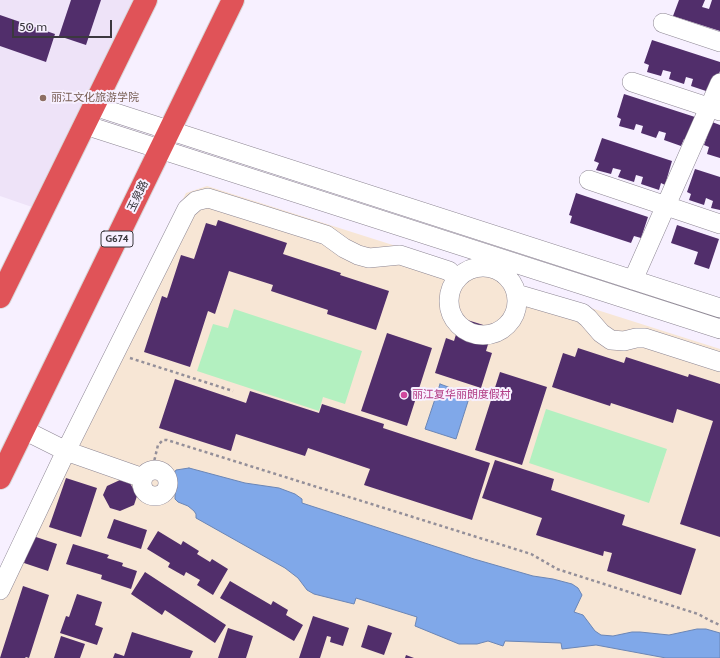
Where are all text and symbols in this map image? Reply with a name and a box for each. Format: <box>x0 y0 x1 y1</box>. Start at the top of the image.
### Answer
scale bar <box>14 12 114 38</box>
text: 50 m <box>19 19 47 34</box>
place label: 丽江文化旅游学院 <box>51 91 139 105</box>
marker: 丽江文化旅游学院 <box>38 93 48 103</box>
street label: 玉泉路 <box>125 178 151 214</box>
road number: G674 <box>101 231 133 247</box>
place label: 丽江复华丽朗度假村 <box>412 388 511 402</box>
marker: 丽江复华丽朗度假村 <box>399 390 409 400</box>

